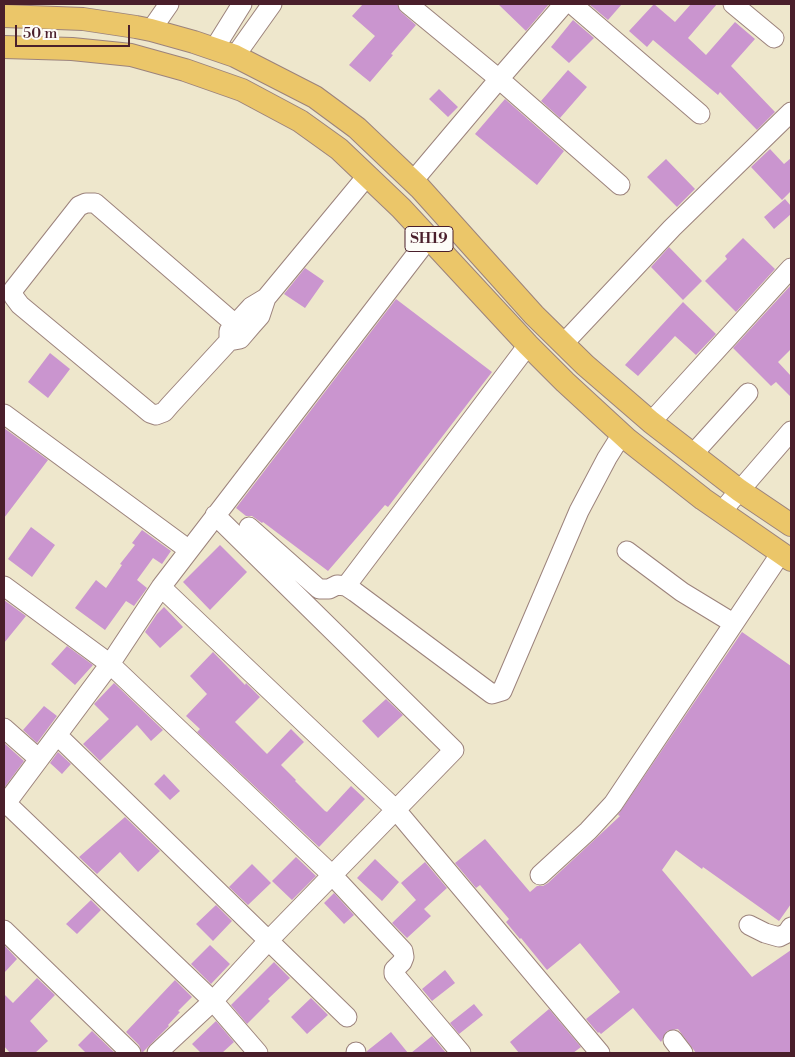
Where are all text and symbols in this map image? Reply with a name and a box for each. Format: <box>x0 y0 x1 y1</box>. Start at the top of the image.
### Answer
scale bar <box>18 15 132 47</box>
text: 50 m <box>23 24 57 43</box>
road number: SH19 <box>405 226 453 252</box>

